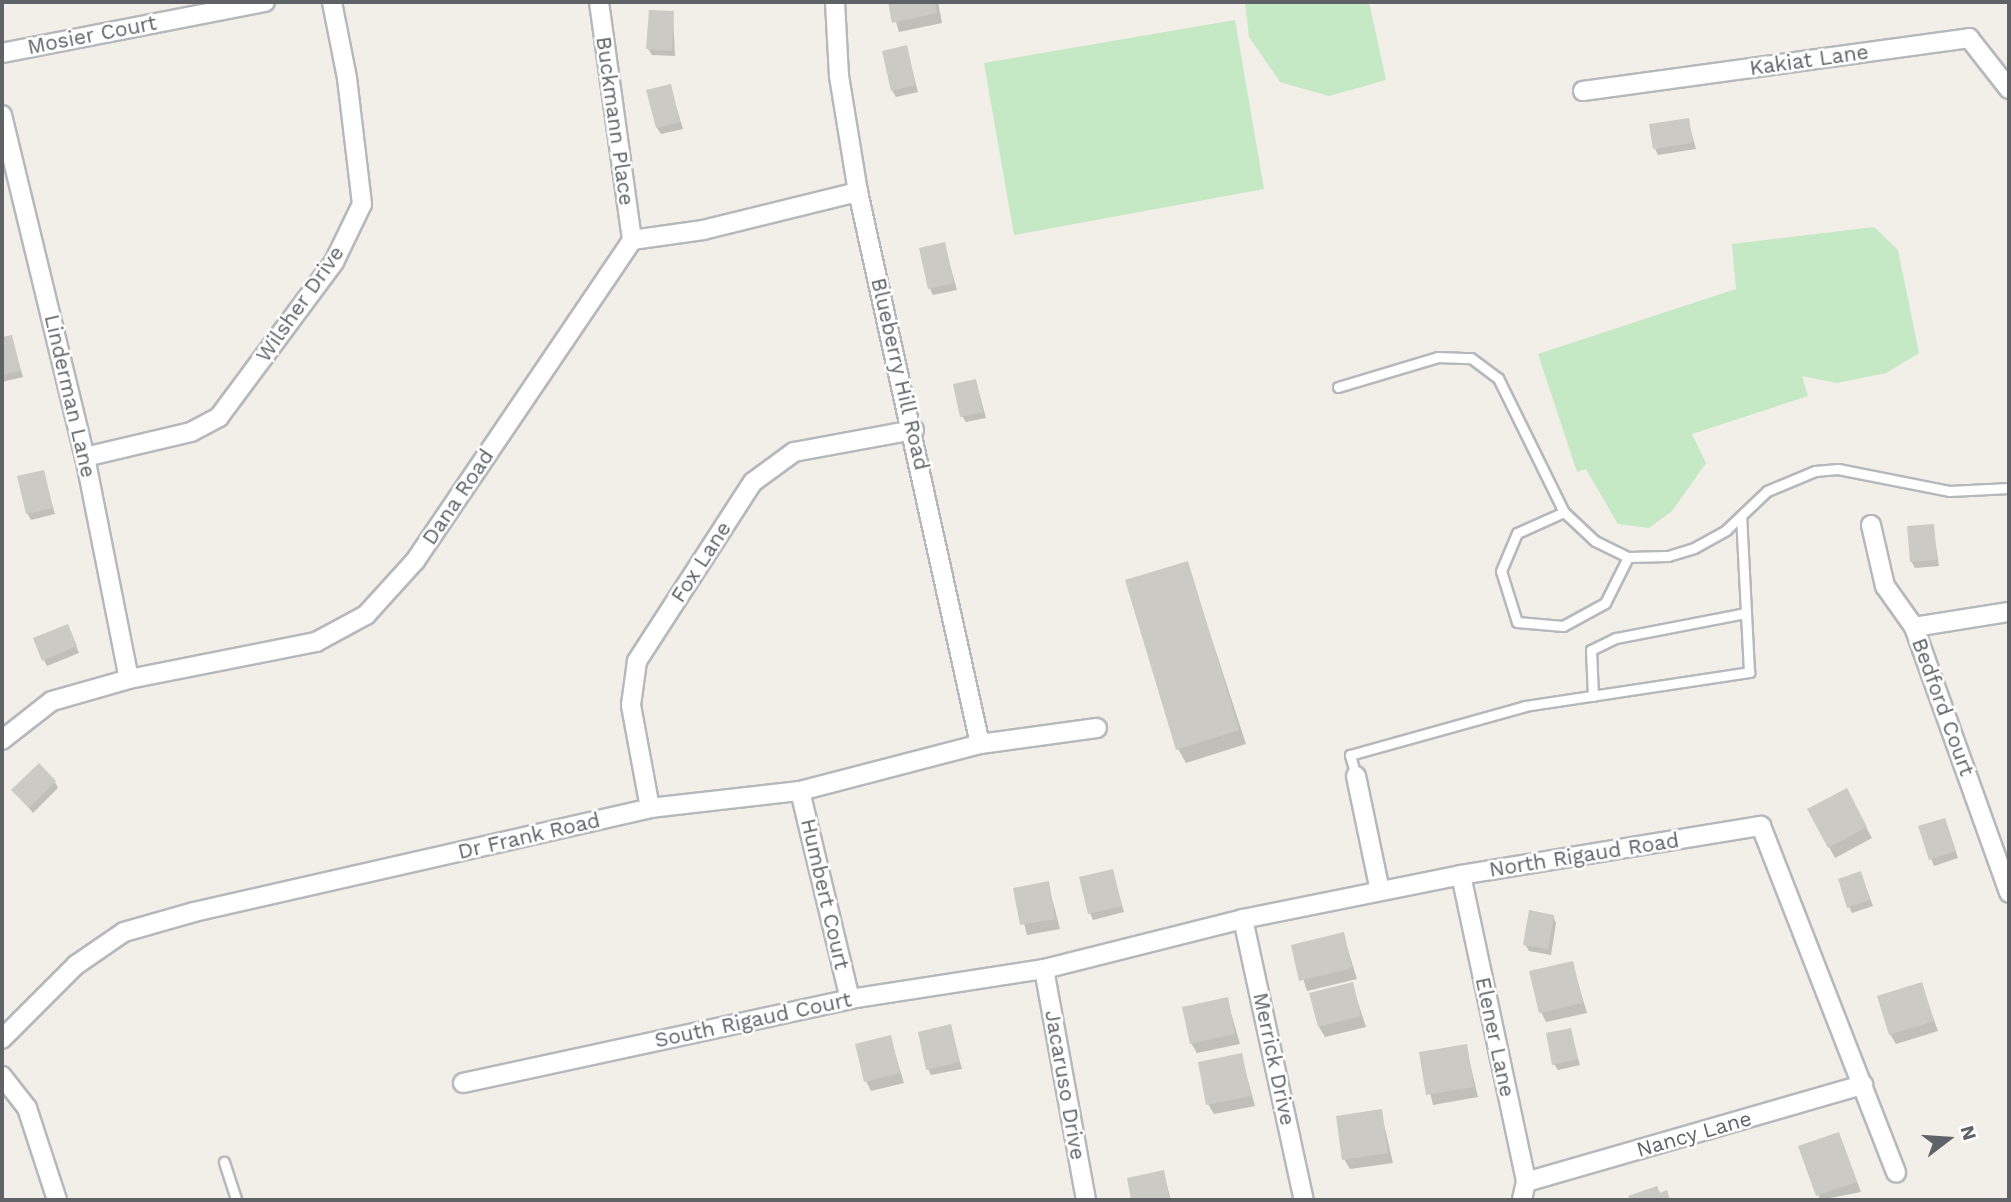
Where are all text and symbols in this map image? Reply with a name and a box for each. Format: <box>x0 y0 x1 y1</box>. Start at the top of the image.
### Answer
street label: Mosier Court <box>25 10 159 60</box>
street label: Buckmann Place <box>591 35 639 207</box>
street label: Kakiat Lane <box>1748 39 1870 81</box>
street label: Wilsher Drive <box>251 241 349 367</box>
street label: Blueberry Hill Road <box>865 275 935 473</box>
street label: Linderman Lane <box>39 312 101 480</box>
street label: Dana Road <box>417 444 499 550</box>
street label: Fox Lane <box>665 517 737 607</box>
street label: Bedford Court <box>1906 635 1980 779</box>
street label: Dr Frank Road <box>455 807 603 865</box>
street label: Humbert Court <box>795 816 855 972</box>
street label: North Rigaud Road <box>1487 828 1681 882</box>
street label: Elener Lane <box>1470 975 1520 1099</box>
street label: South Rigaud Court <box>652 987 854 1053</box>
street label: Merrick Drive <box>1248 990 1300 1128</box>
street label: Jacaruso Drive <box>1039 1008 1091 1162</box>
north arrow <box>1913 1104 1983 1174</box>
street label: Nancy Lane <box>1633 1105 1755 1163</box>
text: N <box>1956 1123 1982 1143</box>

